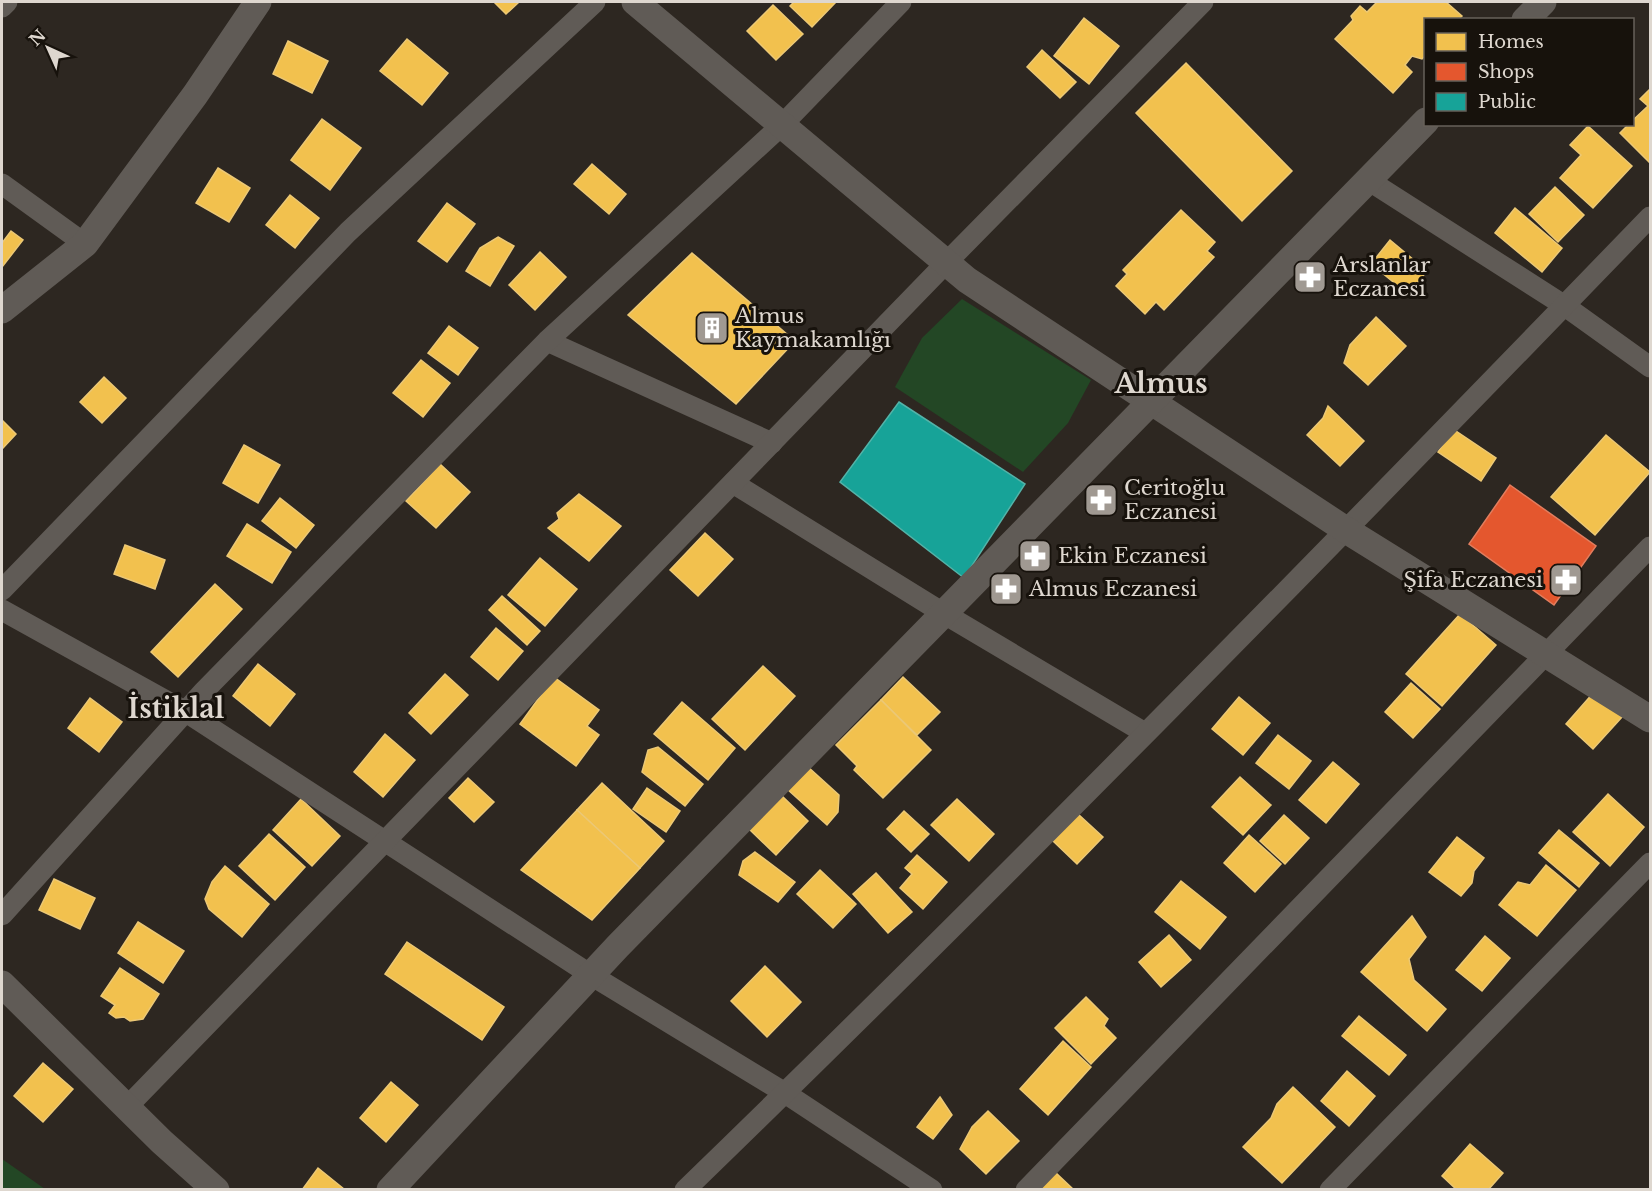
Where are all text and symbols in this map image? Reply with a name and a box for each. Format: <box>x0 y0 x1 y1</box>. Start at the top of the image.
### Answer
north arrow <box>18 18 78 78</box>
legend <box>1424 18 1634 126</box>
text: N <box>25 25 50 50</box>
text: Homes <box>1478 31 1544 53</box>
text: Shops <box>1478 61 1534 83</box>
text: Public <box>1478 91 1536 113</box>
place label: Arslanlar Eczanesi <box>1332 252 1430 302</box>
pharmacy icon: Arslanlar Eczanesi <box>1292 259 1328 295</box>
place label: Almus Kaymakamlığı <box>734 303 891 353</box>
building icon: Almus Kaymakamlığı <box>694 310 730 346</box>
district label: Almus <box>1113 367 1208 400</box>
place label: Ceritoğlu Eczanesi <box>1124 475 1225 525</box>
pharmacy icon: Ceritoğlu Eczanesi <box>1083 482 1119 518</box>
pharmacy icon: Ekin Eczanesi <box>1017 538 1053 574</box>
place label: Ekin Eczanesi <box>1058 543 1207 569</box>
pharmacy icon: Şifa Eczanesi <box>1548 562 1584 598</box>
place label: Şifa Eczanesi <box>1403 567 1543 593</box>
pharmacy icon: Almus Eczanesi <box>988 571 1024 607</box>
place label: Almus Eczanesi <box>1028 576 1197 602</box>
district label: İstiklal <box>128 691 225 725</box>

